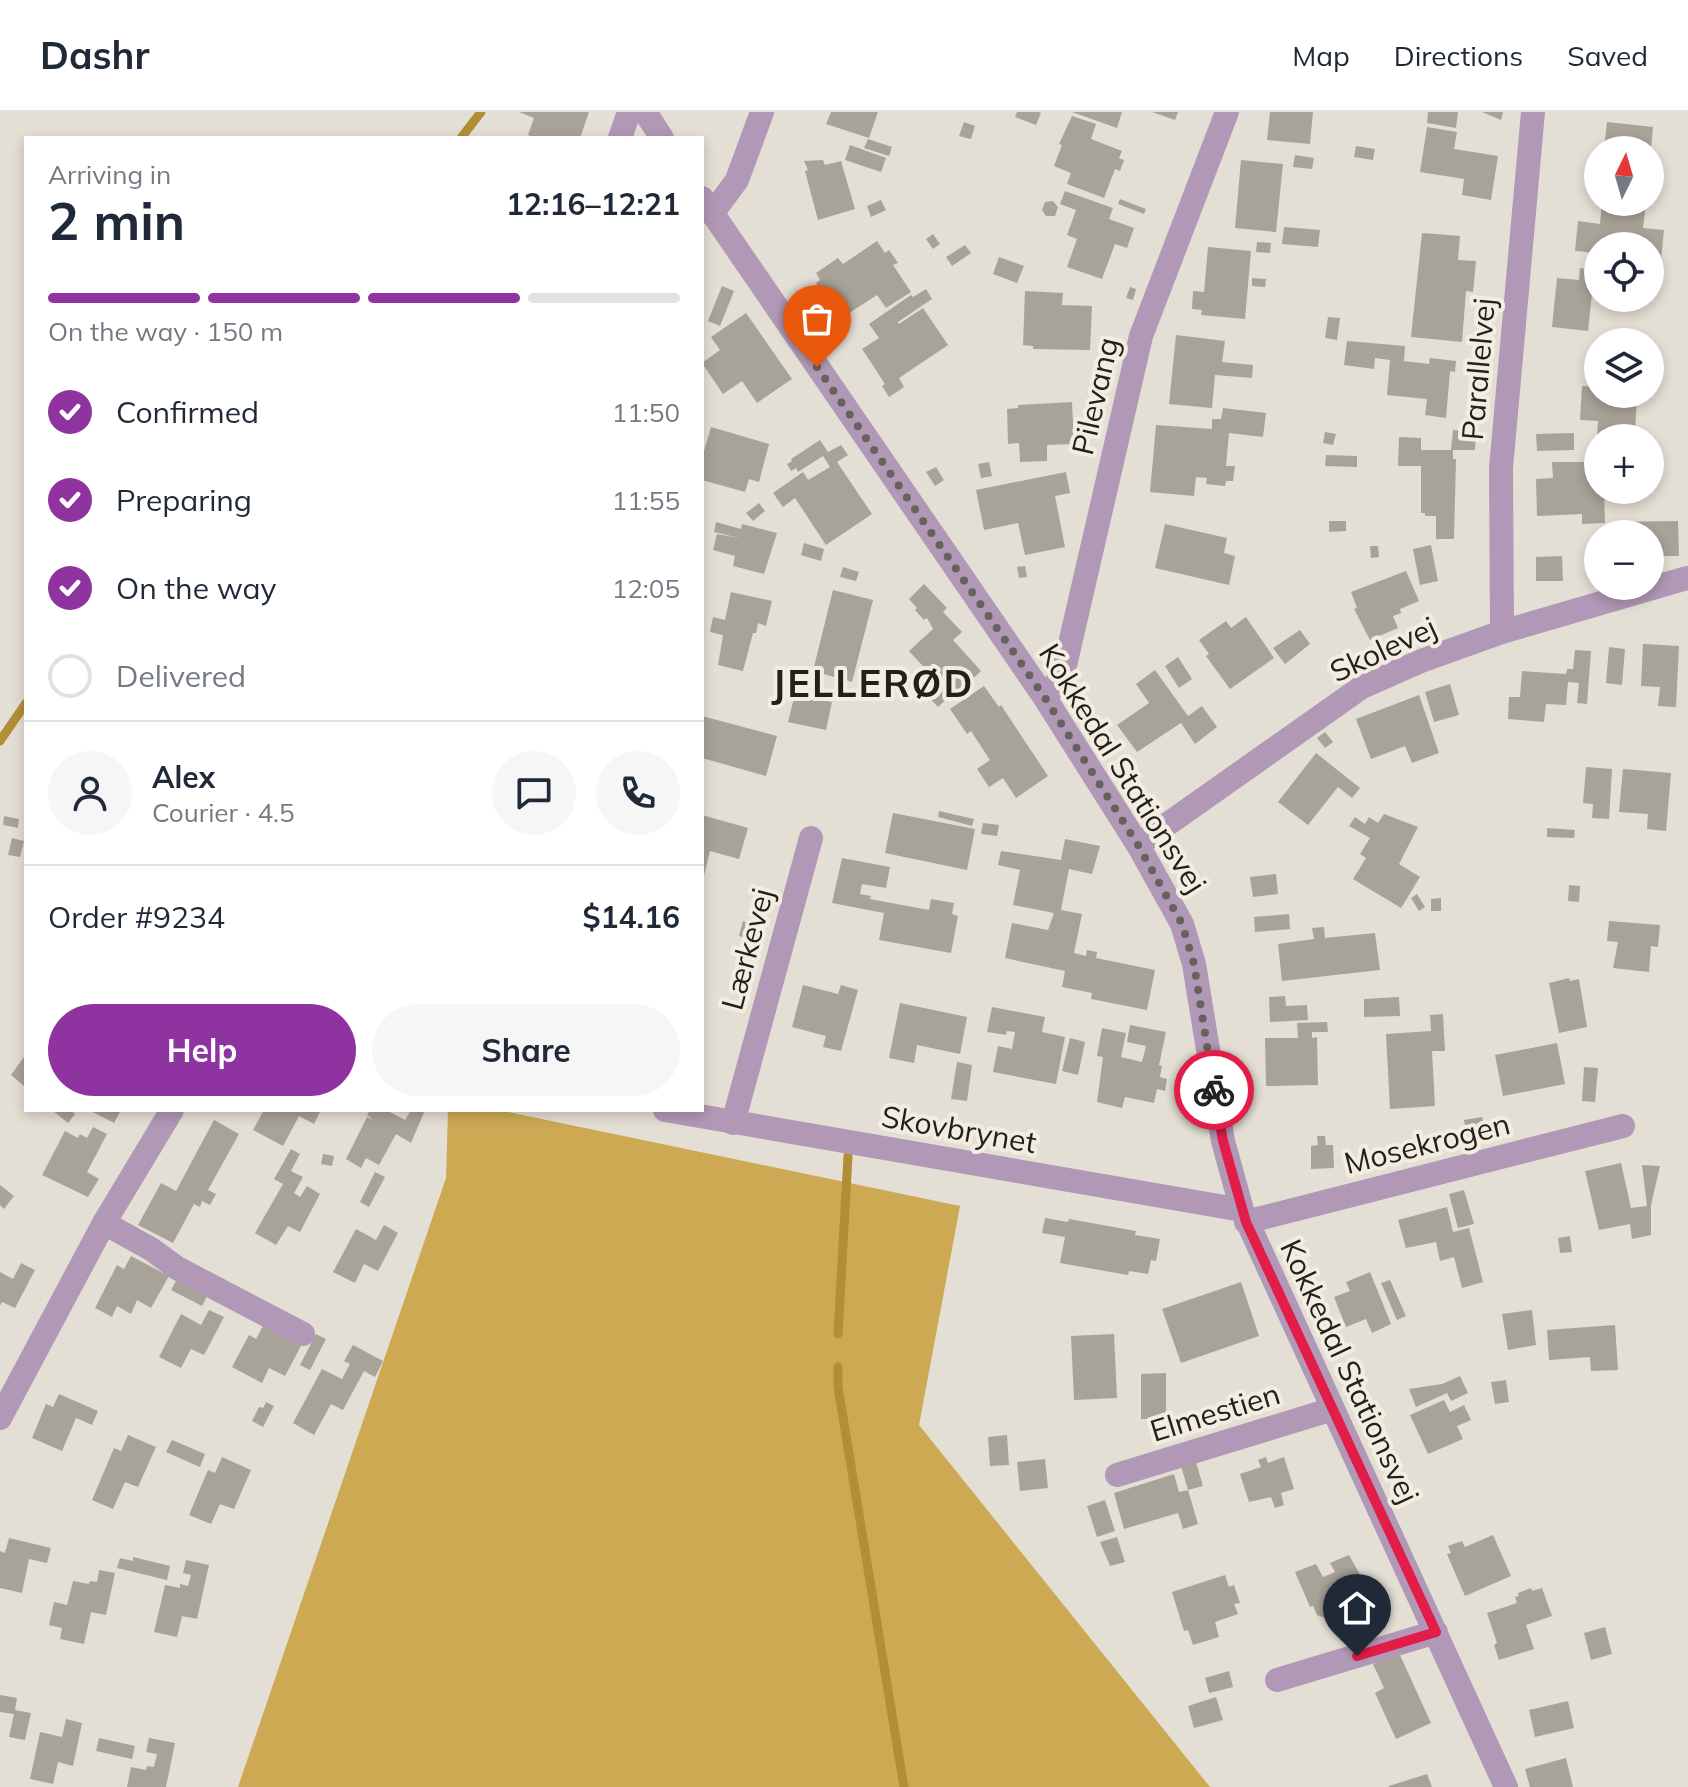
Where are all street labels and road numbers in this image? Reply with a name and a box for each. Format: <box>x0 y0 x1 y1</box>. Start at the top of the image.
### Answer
street label: Parallelvej <box>1453 296 1503 442</box>
street label: Pilevang <box>1063 334 1127 458</box>
street label: Skolevej <box>1324 608 1442 690</box>
street label: Kokkedal Stationsvej <box>1031 636 1215 900</box>
street label: Lærkevej <box>713 884 781 1014</box>
street label: Skovbrynet <box>879 1097 1039 1161</box>
street label: Mosekrogen <box>1340 1104 1514 1182</box>
street label: Kokkedal Stationsvej <box>1272 1233 1428 1509</box>
street label: Elmestien <box>1146 1374 1284 1450</box>

